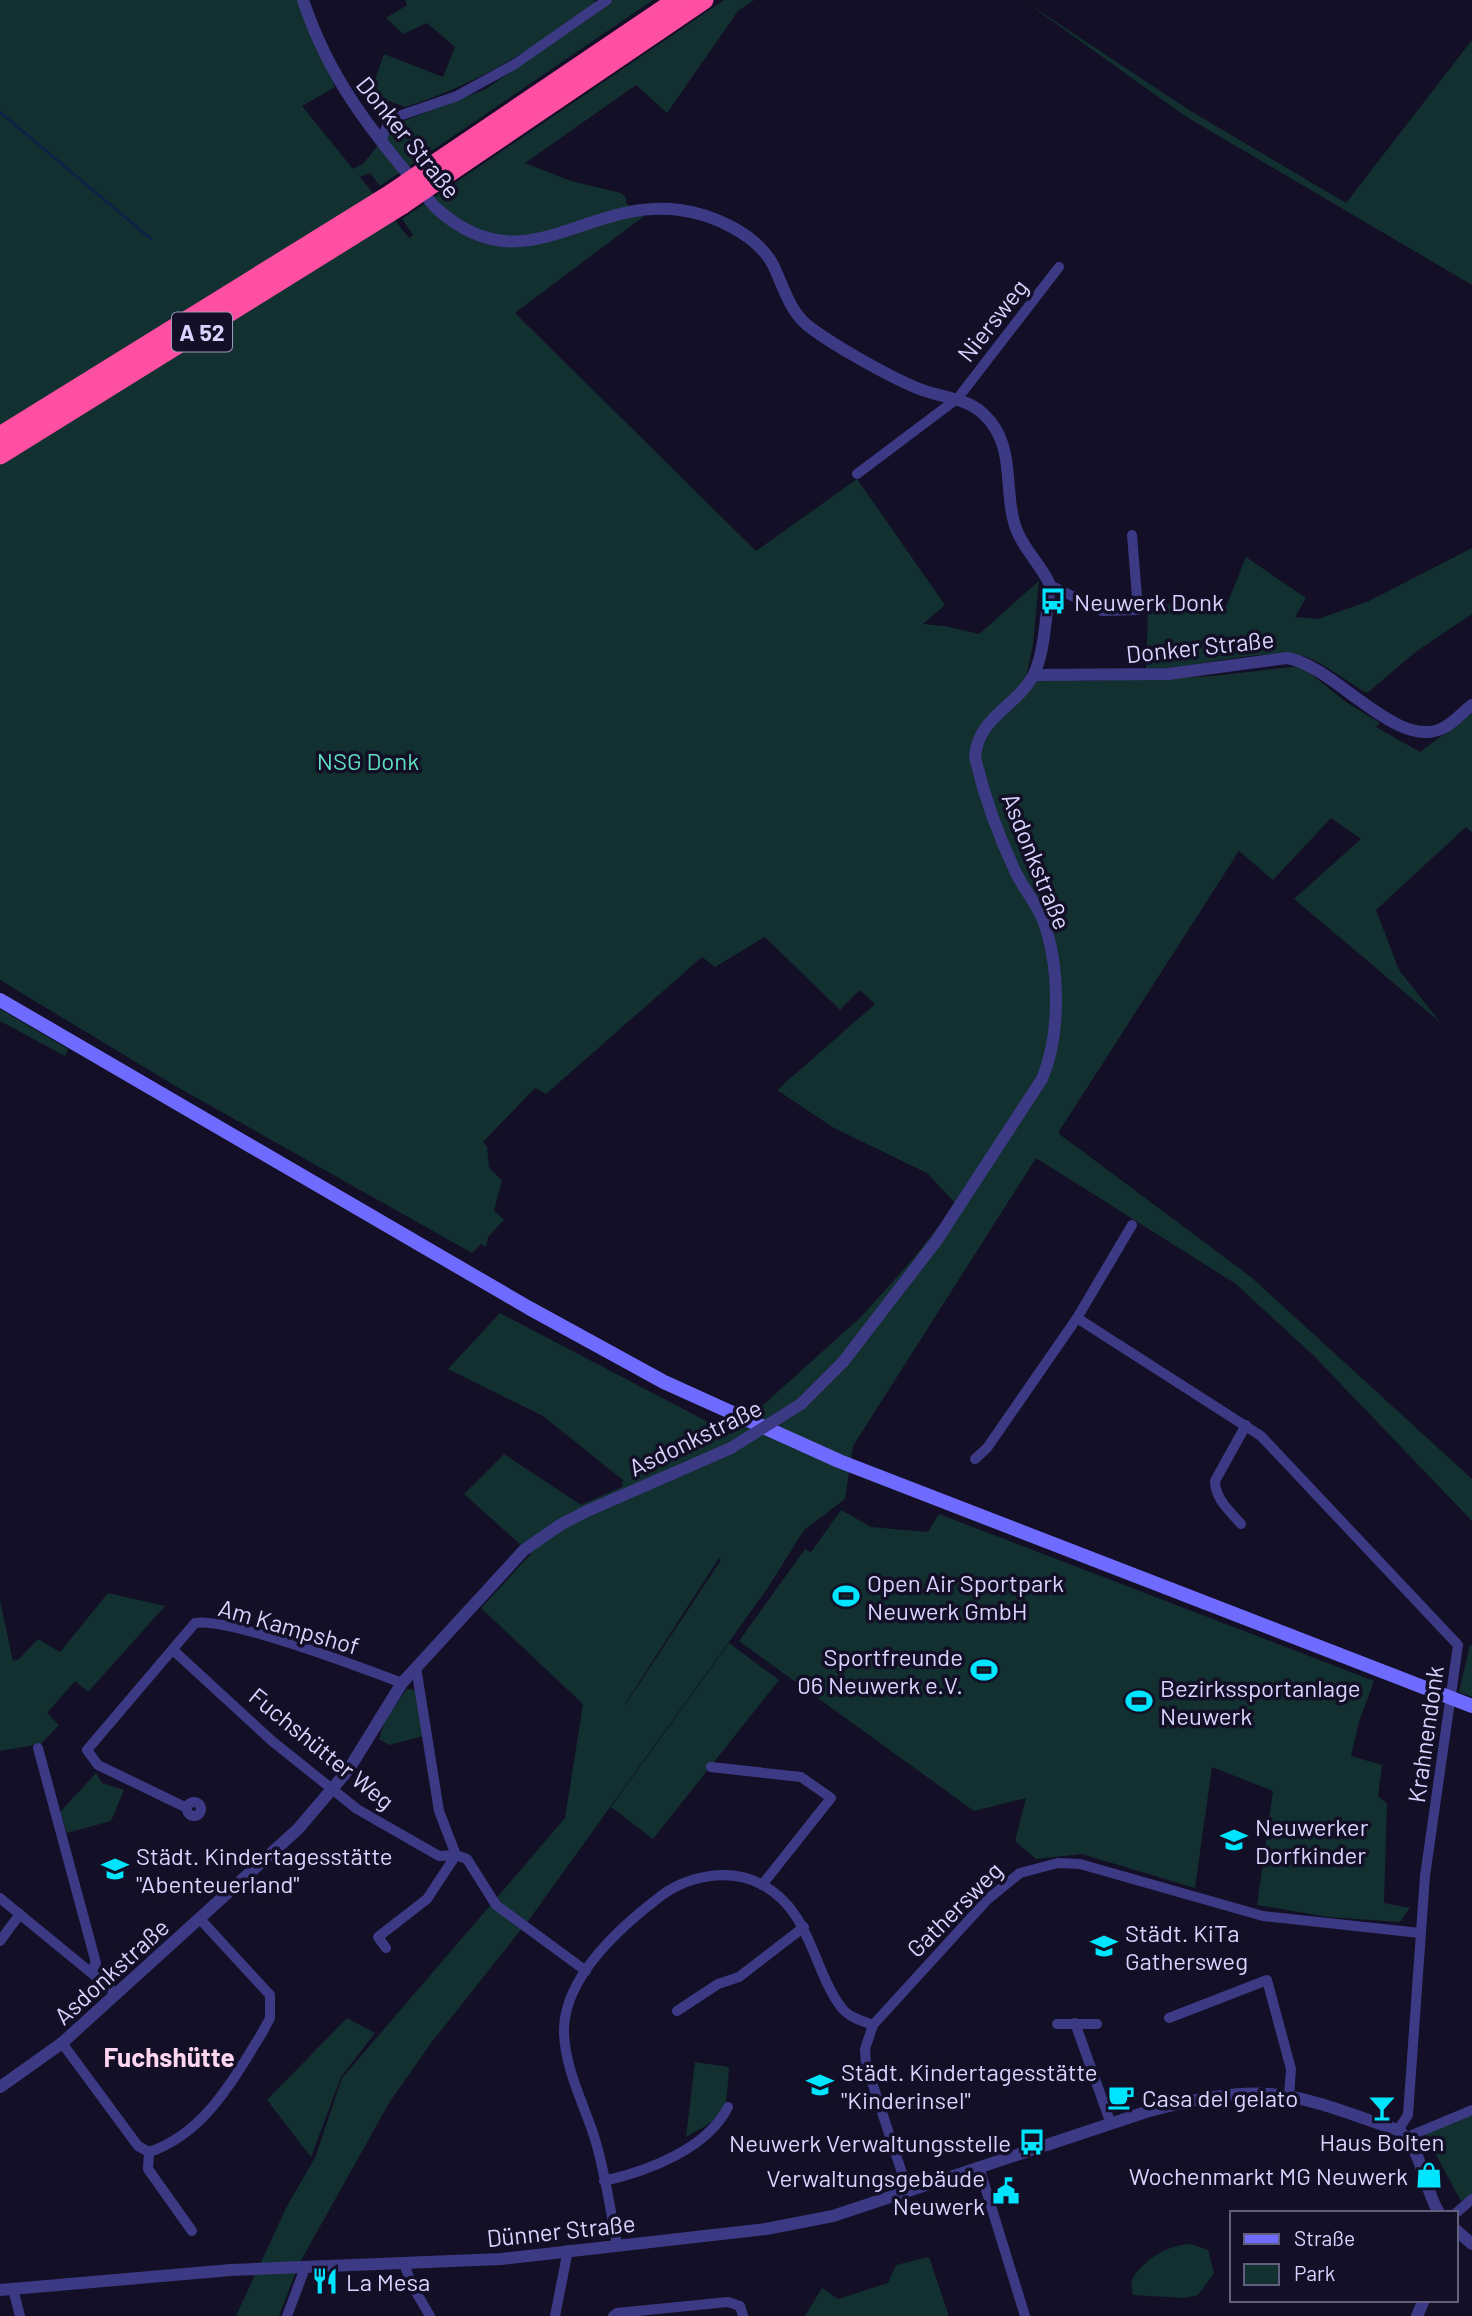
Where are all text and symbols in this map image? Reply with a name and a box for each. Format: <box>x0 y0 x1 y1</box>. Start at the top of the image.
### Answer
street label: Donker Straße <box>351 70 467 204</box>
street label: Niersweg <box>951 273 1033 367</box>
road number: A 52 <box>172 312 232 352</box>
bus stop icon: Neuwerk Donk <box>1038 586 1068 616</box>
place label: Neuwerk Donk <box>1074 587 1224 616</box>
street label: Donker Straße <box>1125 624 1275 668</box>
park label: NSG Donk <box>317 746 419 775</box>
street label: Asdonkstraße <box>996 789 1078 933</box>
street label: Asdonkstraße <box>624 1392 766 1482</box>
place label: Open Air Sportpark Neuwerk GmbH <box>867 1568 1064 1625</box>
sports icon: Open Air Sportpark Neuwerk GmbH <box>831 1581 861 1611</box>
street label: Am Kampshof <box>215 1592 363 1660</box>
place label: Sportfreunde 06 Neuwerk e.V. <box>797 1642 963 1699</box>
sports icon: Sportfreunde 06 Neuwerk e.V. <box>969 1655 999 1685</box>
street label: Krahnendonk <box>1401 1664 1449 1804</box>
place label: Bezirkssportanlage Neuwerk <box>1160 1673 1361 1730</box>
street label: Fuchshütter Weg <box>244 1681 400 1815</box>
sports icon: Bezirkssportanlage Neuwerk <box>1124 1686 1154 1716</box>
place label: Neuwerker Dorfkinder <box>1255 1812 1369 1869</box>
school or university icon: Neuwerker Dorfkinder <box>1219 1825 1249 1855</box>
place label: Städt. Kindertagesstätte "Abenteuerland" <box>136 1841 393 1898</box>
school or university icon: Städt. Kindertagesstätte "Abenteuerland" <box>100 1854 130 1884</box>
street label: Gathersweg <box>900 1855 1008 1963</box>
street label: Asdonkstraße <box>48 1912 174 2030</box>
place label: Städt. KiTa Gathersweg <box>1125 1918 1248 1975</box>
school or university icon: Städt. KiTa Gathersweg <box>1089 1931 1119 1961</box>
district label: Fuchshütte <box>103 2041 235 2072</box>
place label: Städt. Kindertagesstätte "Kinderinsel" <box>841 2057 1098 2114</box>
school or university icon: Städt. Kindertagesstätte "Kinderinsel" <box>805 2070 835 2100</box>
cafe icon: Casa del gelato <box>1106 2082 1136 2112</box>
place label: Casa del gelato <box>1142 2083 1298 2112</box>
bar icon: Haus Bolten <box>1367 2093 1397 2123</box>
bus stop icon: Neuwerk Verwaltungsstelle <box>1017 2127 1047 2157</box>
place label: Haus Bolten <box>1320 2127 1444 2156</box>
place label: Neuwerk Verwaltungsstelle <box>729 2128 1011 2157</box>
shop icon: Wochenmarkt MG Neuwerk <box>1414 2160 1444 2190</box>
place label: Wochenmarkt MG Neuwerk <box>1129 2161 1408 2190</box>
place label: Verwaltungsgebäude Neuwerk <box>767 2163 985 2220</box>
public building icon: Verwaltungsgebäude Neuwerk <box>991 2176 1021 2206</box>
street label: Dünner Straße <box>485 2208 637 2252</box>
legend <box>1230 2211 1458 2302</box>
text: Straße <box>1294 2225 1355 2250</box>
text: Park <box>1294 2260 1335 2285</box>
restaurant icon: La Mesa <box>310 2266 340 2296</box>
place label: La Mesa <box>346 2267 430 2296</box>

